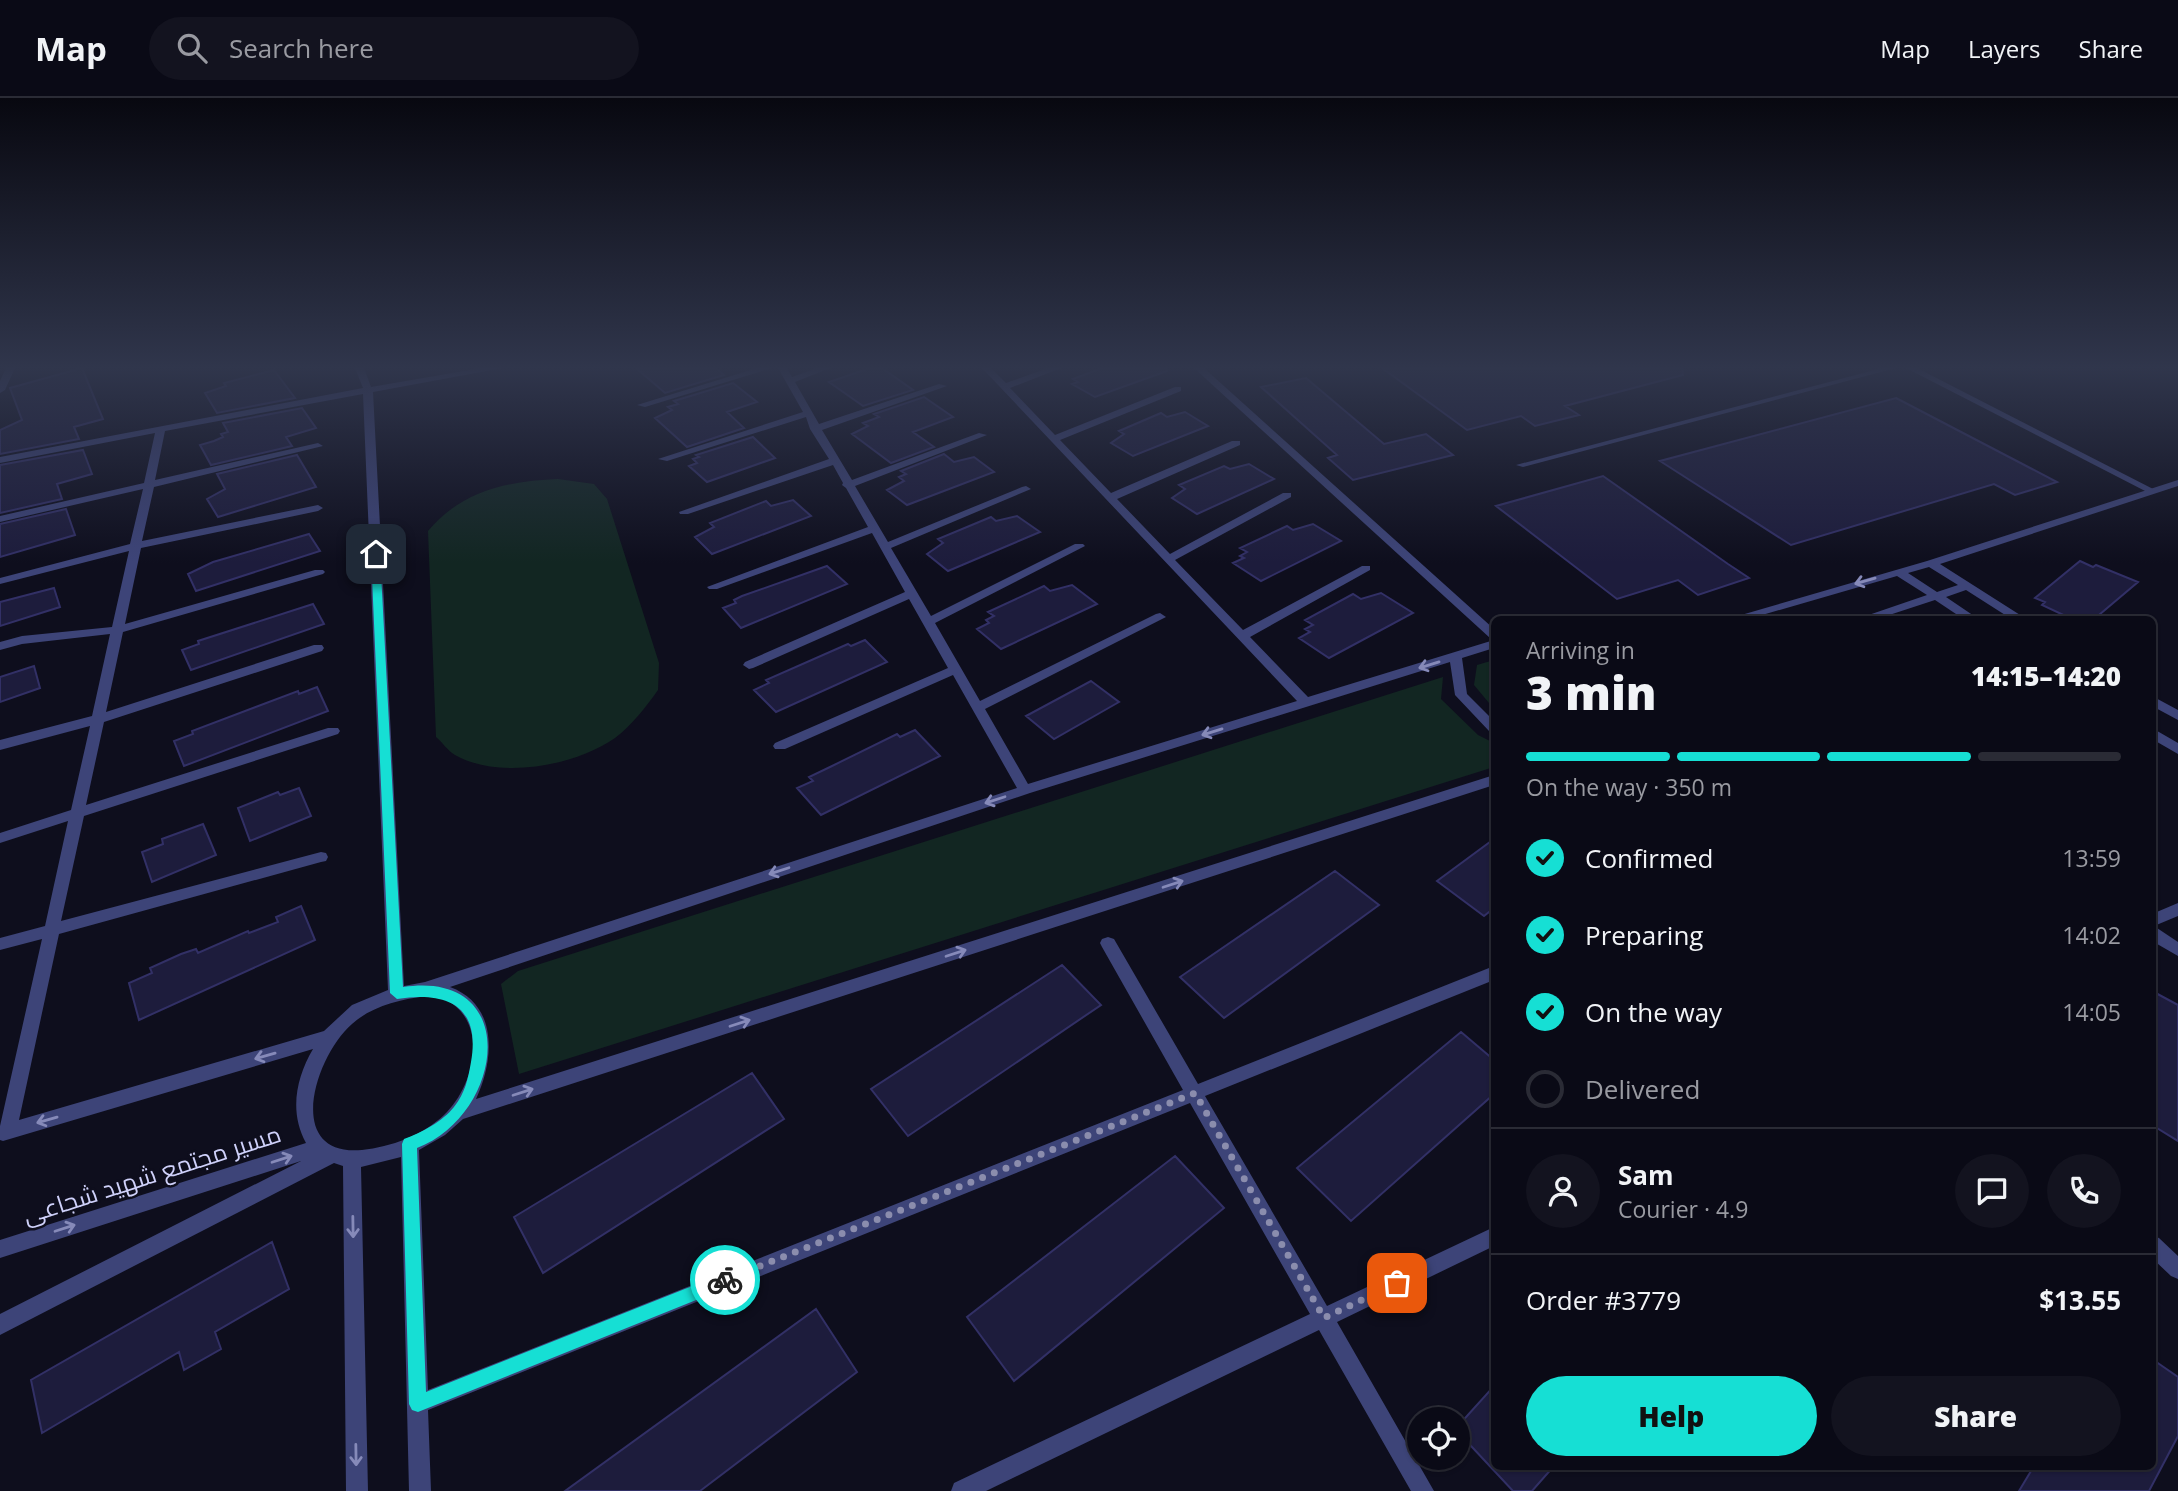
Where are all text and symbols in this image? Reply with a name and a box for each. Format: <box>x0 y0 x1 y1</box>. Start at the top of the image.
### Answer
search box <box>149 17 639 80</box>
text: Map <box>35 26 107 71</box>
icon: search <box>173 29 211 67</box>
text: Search here <box>229 30 374 66</box>
text: Map <box>1880 32 1930 65</box>
text: Layers <box>1968 32 2041 65</box>
text: Share <box>2079 32 2143 65</box>
pin <box>346 524 406 584</box>
icon: home <box>357 535 395 573</box>
one-way arrow <box>1854 576 1876 589</box>
text: Arriving in <box>1526 634 1635 666</box>
text: 14:15–14:20 <box>1971 658 2121 694</box>
one-way arrow <box>1419 659 1441 672</box>
text: 3 min <box>1526 661 1657 723</box>
one-way arrow <box>1201 726 1223 739</box>
text: On the way · 350 m <box>1526 771 1732 803</box>
one-way arrow <box>984 794 1006 807</box>
icon: check <box>1526 839 1564 877</box>
text: Confirmed <box>1585 840 1713 876</box>
text: 13:59 <box>2062 842 2121 874</box>
one-way arrow <box>768 866 790 879</box>
one-way arrow <box>1161 876 1183 889</box>
icon: check <box>1526 916 1564 954</box>
text: Preparing <box>1585 917 1703 953</box>
text: 14:02 <box>2062 919 2121 951</box>
one-way arrow <box>945 946 967 959</box>
icon: check <box>1526 993 1564 1031</box>
text: On the way <box>1585 994 1722 1030</box>
text: 14:05 <box>2062 996 2121 1028</box>
one-way arrow <box>728 1016 750 1028</box>
one-way arrow <box>254 1050 276 1063</box>
text: Delivered <box>1585 1071 1700 1107</box>
one-way arrow <box>512 1085 534 1098</box>
one-way arrow <box>36 1114 58 1127</box>
street label: مسیر مجتمع شهید شجاعی <box>18 1116 285 1232</box>
one-way arrow <box>270 1152 292 1164</box>
button: person <box>1526 1154 1600 1228</box>
button: chat <box>1955 1154 2029 1228</box>
button: phone <box>2047 1154 2121 1228</box>
text: Sam <box>1618 1157 1674 1193</box>
text: Courier · 4.9 <box>1618 1193 1748 1225</box>
one-way arrow <box>346 1215 360 1238</box>
one-way arrow <box>54 1221 76 1234</box>
courier <box>690 1245 760 1315</box>
pin <box>1367 1253 1427 1313</box>
icon: bike <box>706 1261 744 1299</box>
icon: bag <box>1378 1264 1416 1302</box>
text: Order #3779 <box>1526 1282 1681 1318</box>
text: $13.55 <box>2039 1282 2121 1318</box>
button: Help <box>1526 1376 1817 1456</box>
button: Share <box>1831 1376 2121 1456</box>
map controls <box>1407 1407 1470 1470</box>
button: locate <box>1407 1407 1470 1470</box>
one-way arrow <box>349 1443 363 1466</box>

